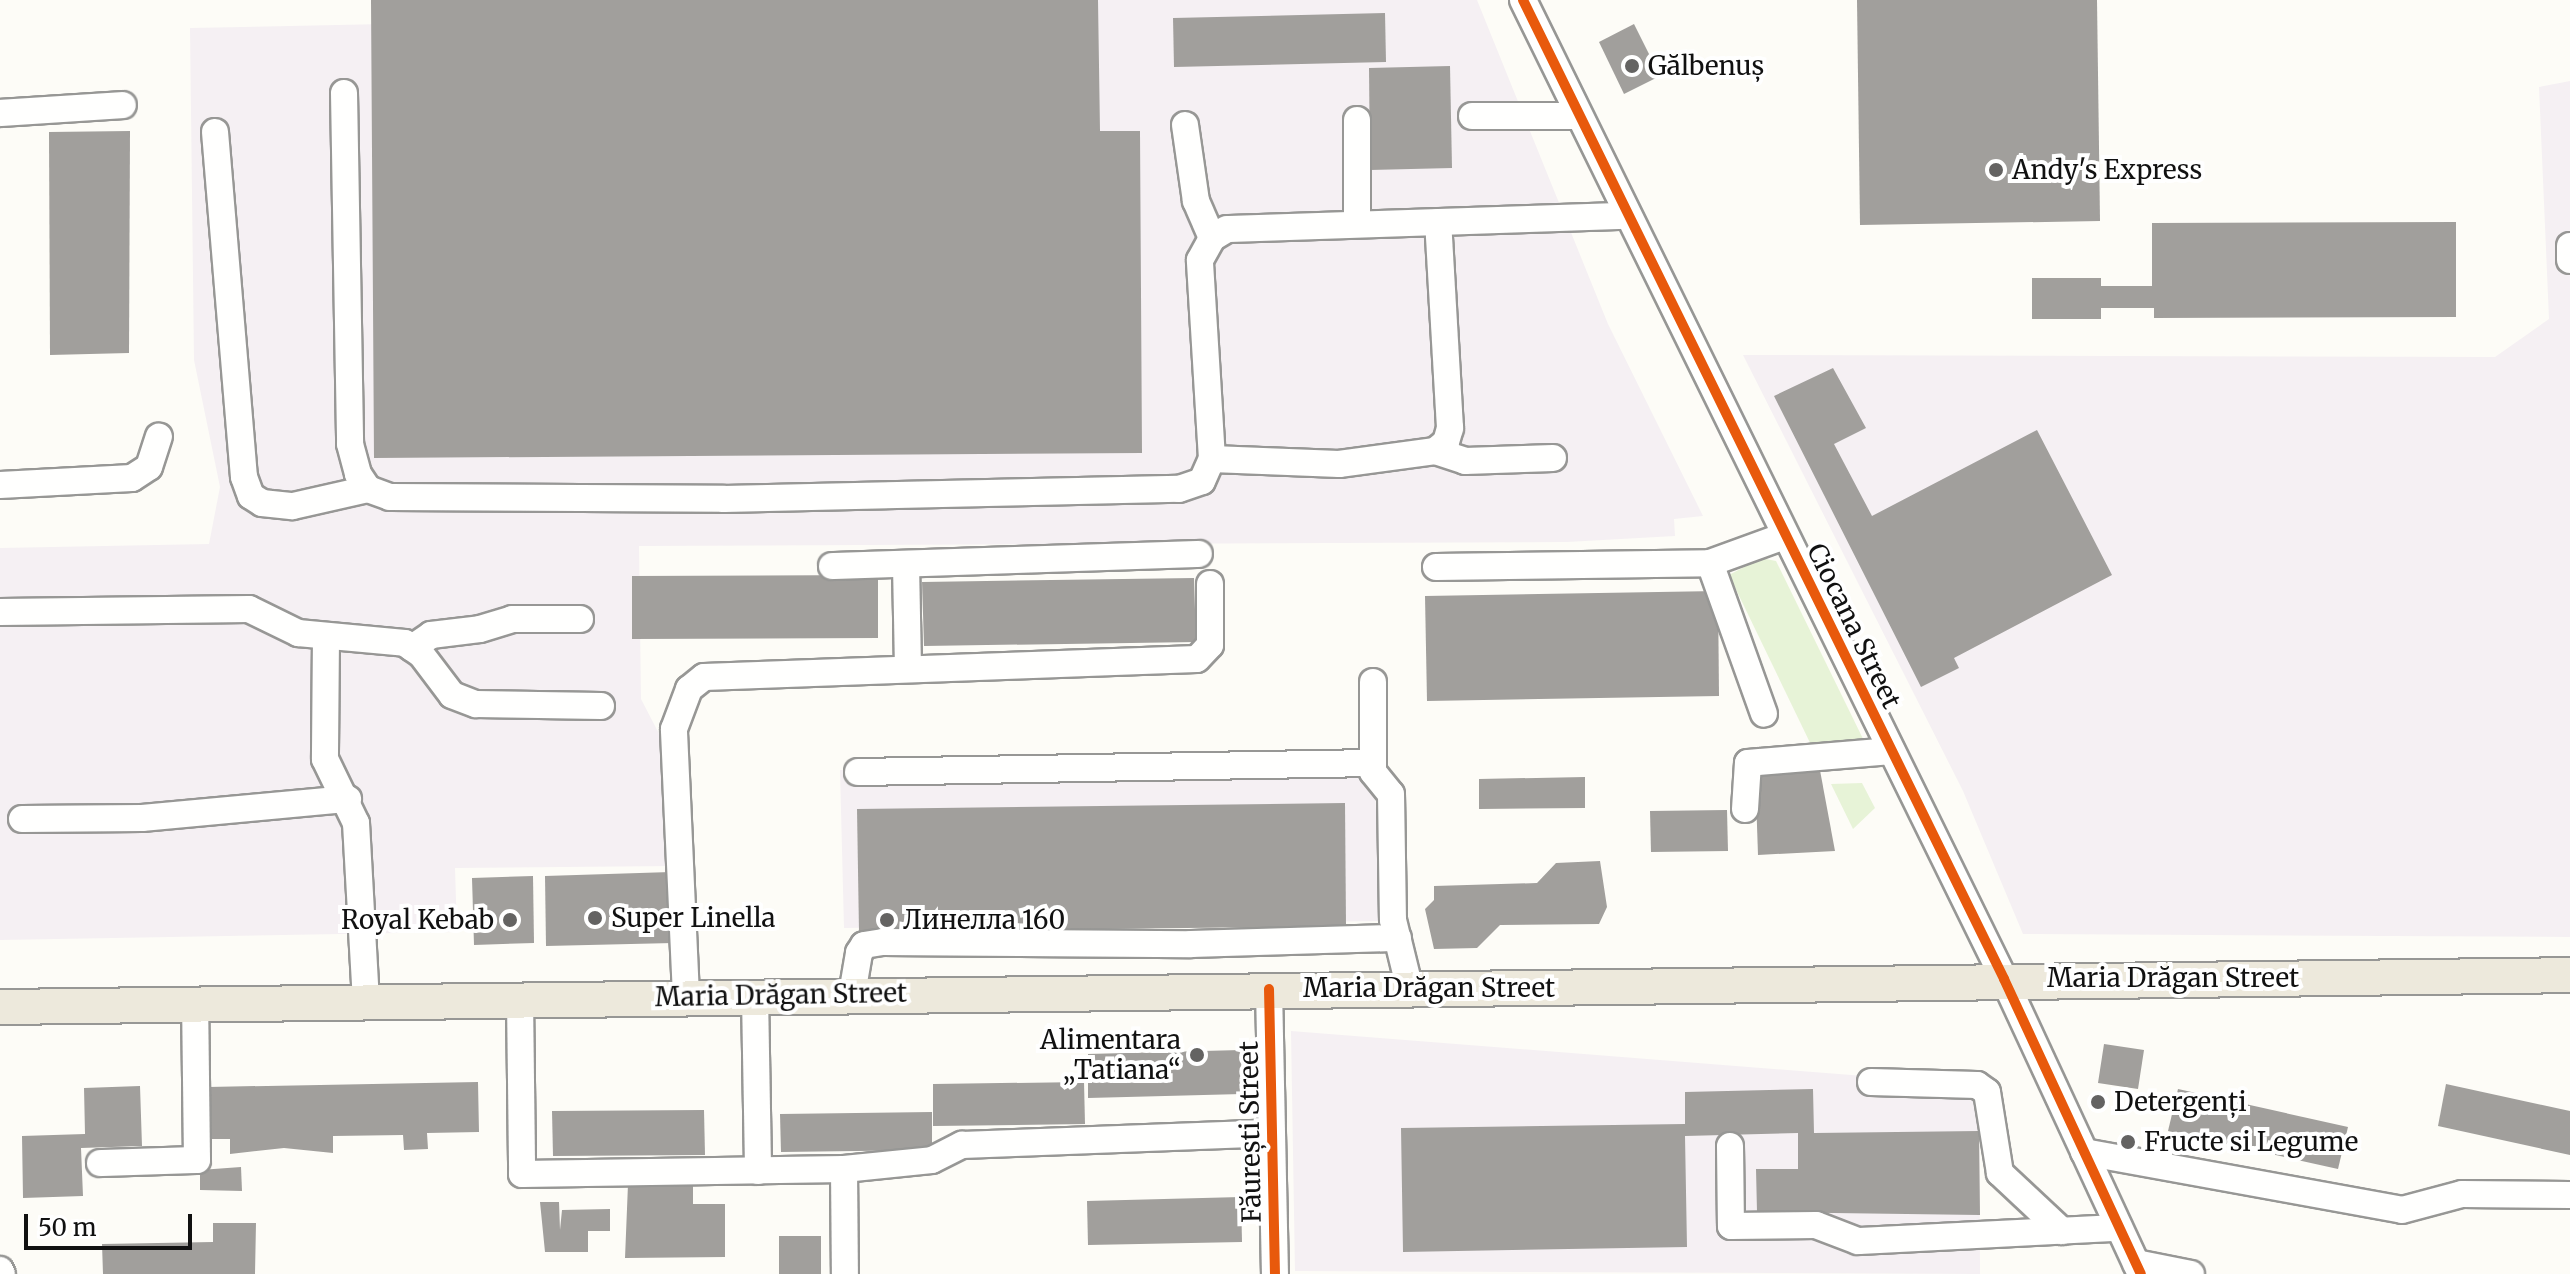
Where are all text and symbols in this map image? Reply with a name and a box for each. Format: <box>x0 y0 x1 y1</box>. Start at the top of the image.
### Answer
place label: Gălbenuș <box>1648 50 1764 82</box>
marker: Gălbenuș <box>1623 57 1641 75</box>
place label: Andy's Express <box>2012 154 2202 186</box>
marker: Andy's Express <box>1987 161 2005 179</box>
street label: Ciocana Street <box>1801 538 1907 714</box>
place label: Super Linella <box>611 902 775 934</box>
place label: Royal Kebab <box>341 904 494 936</box>
place label: Линелла 160 <box>903 904 1065 936</box>
marker: Super Linella <box>586 909 604 927</box>
marker: Royal Kebab <box>501 911 519 929</box>
marker: Линелла 160 <box>878 911 896 929</box>
street label: Maria Drăgan Street <box>2047 962 2299 994</box>
street label: Maria Drăgan Street <box>1303 972 1555 1004</box>
street label: Maria Drăgan Street <box>655 977 907 1013</box>
place label: Alimentara „Tatiana“ <box>1040 1024 1181 1086</box>
street label: Făurești Street <box>1233 1041 1267 1223</box>
marker: Alimentara „Tatiana“ <box>1188 1046 1206 1064</box>
place label: Detergenți <box>2114 1086 2247 1118</box>
marker: Detergenți <box>2089 1093 2107 1111</box>
place label: Fructe si Legume <box>2144 1126 2358 1158</box>
marker: Fructe si Legume <box>2119 1133 2137 1151</box>
scale bar <box>28 1198 196 1248</box>
text: 50 m <box>38 1212 97 1243</box>

